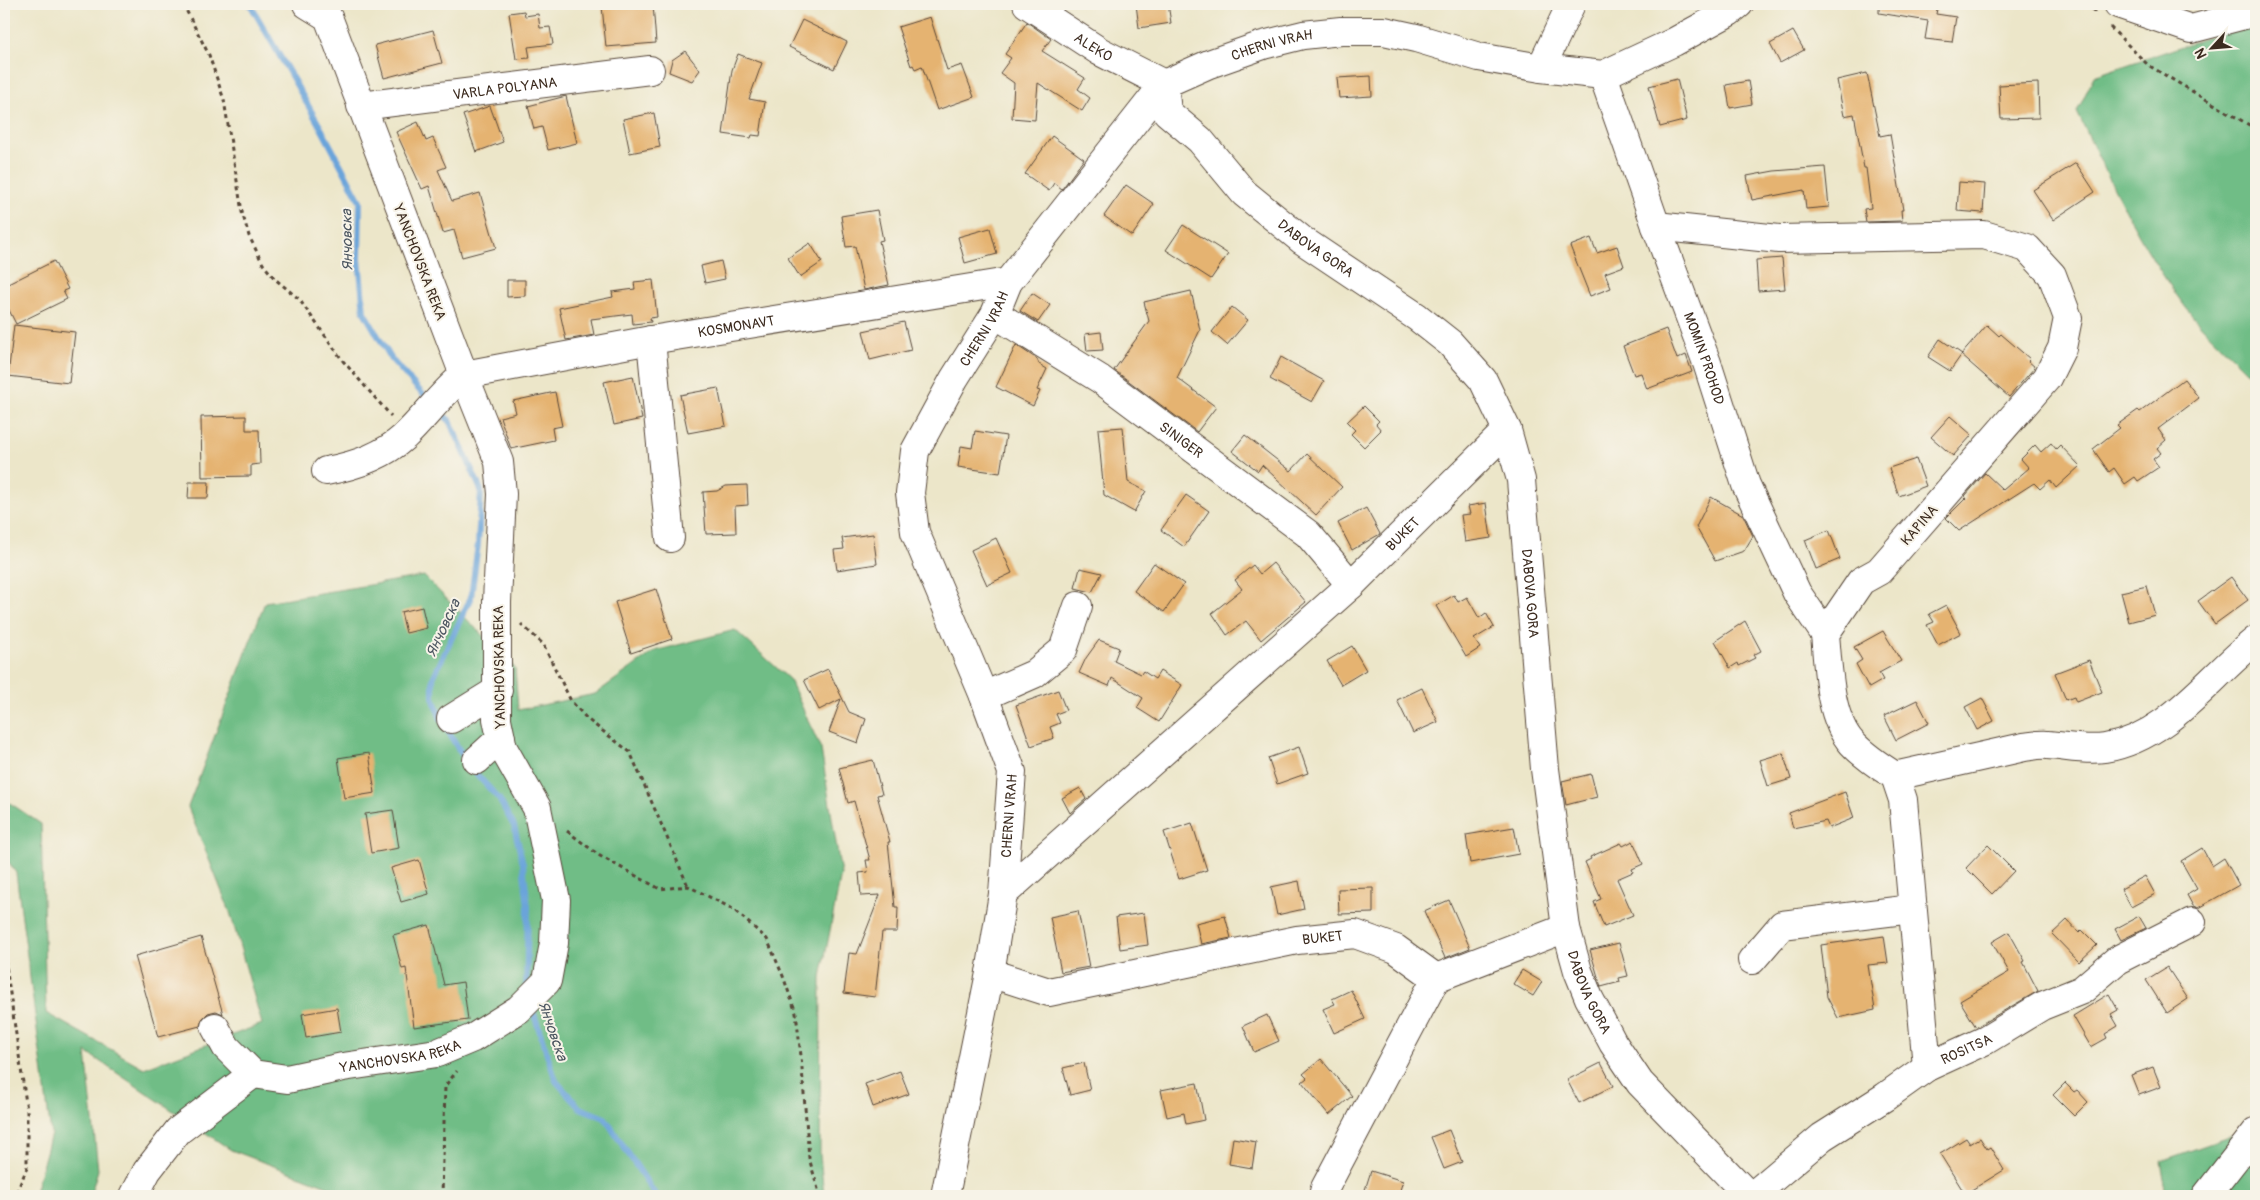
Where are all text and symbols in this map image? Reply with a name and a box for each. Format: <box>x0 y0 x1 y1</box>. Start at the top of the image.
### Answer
north arrow <box>2188 22 2238 72</box>
street label: CHERNI VRAH <box>1229 26 1313 65</box>
street label: ALEKO <box>1071 29 1115 65</box>
text: N <box>2191 45 2210 61</box>
street label: VARLA POLYANA <box>452 74 558 103</box>
street label: YANCHOVSKA REKA <box>389 201 450 323</box>
water label: Янчовска <box>337 208 358 271</box>
street label: DABOVA GORA <box>1274 216 1357 281</box>
street label: CHERNI VRAH <box>956 289 1012 370</box>
street label: MOMIN PROHOD <box>1680 310 1728 407</box>
street label: KOSMONAVT <box>697 312 776 341</box>
street label: SINIGER <box>1156 418 1206 462</box>
street label: KAPINA <box>1897 502 1941 549</box>
street label: BUKET <box>1382 514 1423 555</box>
street label: DABOVA GORA <box>1518 548 1542 639</box>
water label: Янчовска <box>422 595 465 660</box>
street label: YANCHOVSKA REKA <box>490 605 509 730</box>
street label: CHERNI VRAH <box>998 773 1021 858</box>
street label: BUKET <box>1301 927 1344 948</box>
street label: DABOVA GORA <box>1564 949 1614 1037</box>
water label: Янчовска <box>534 999 572 1064</box>
street label: ROSITSA <box>1938 1030 1995 1068</box>
street label: YANCHOVSKA REKA <box>338 1036 463 1077</box>

